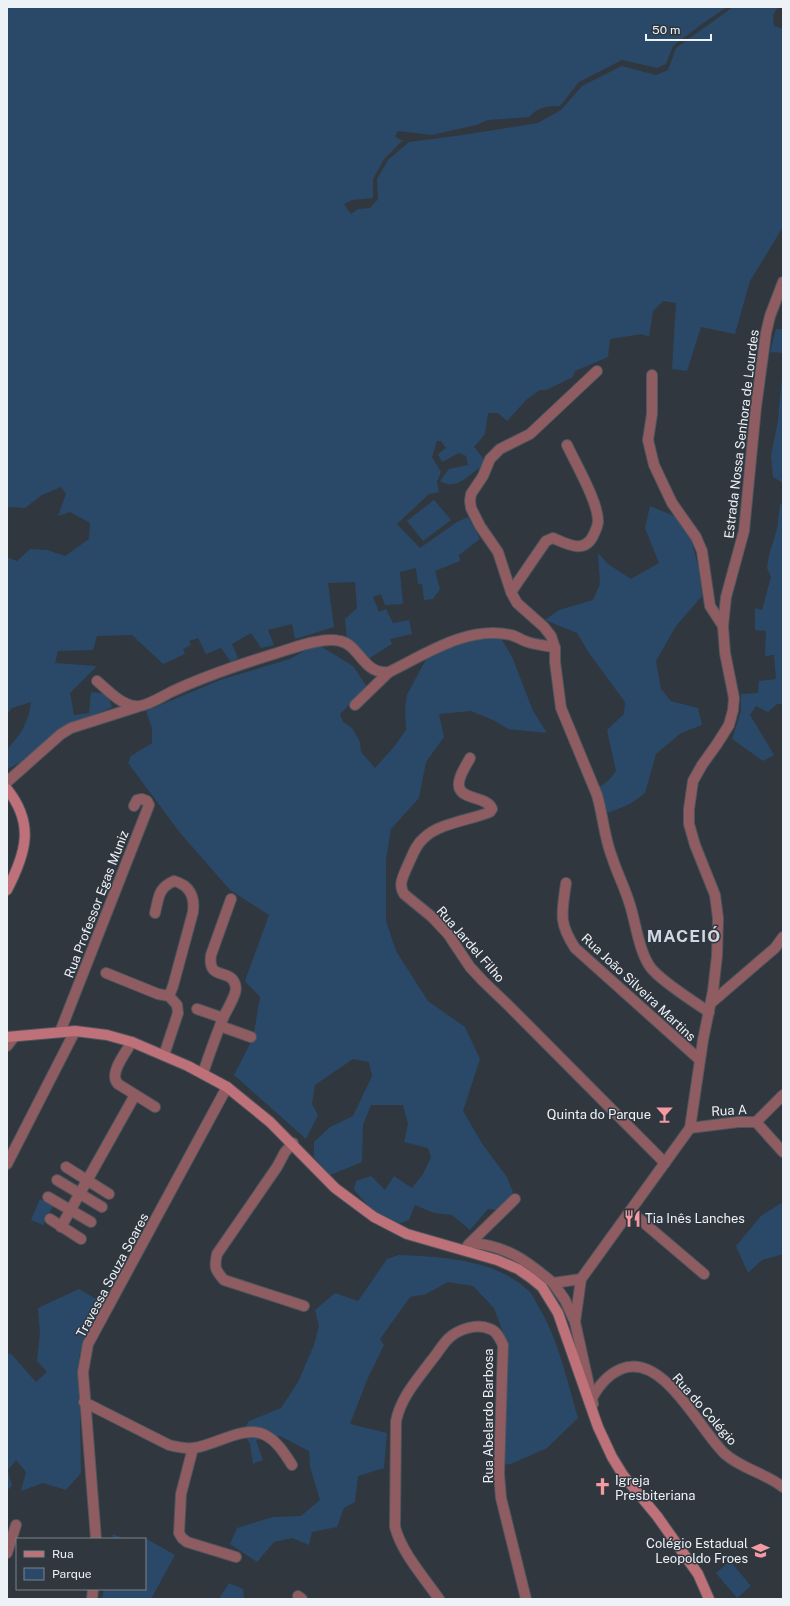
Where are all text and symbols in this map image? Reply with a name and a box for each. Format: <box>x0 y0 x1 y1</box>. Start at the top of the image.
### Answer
scale bar <box>646 16 711 42</box>
text: 50 m <box>652 23 680 37</box>
street label: Estrada Nossa Senhora de Lourdes <box>721 329 762 539</box>
street label: Rua Professor Egas Muniz <box>61 828 132 980</box>
street label: Rua Jardel Filho <box>434 903 508 985</box>
district label: MACEIÓ <box>647 926 721 946</box>
street label: Rua João Silveira Martins <box>579 931 699 1044</box>
street label: Rua A <box>711 1102 747 1119</box>
bar icon: Quinta do Parque <box>654 1104 674 1124</box>
place label: Quinta do Parque <box>547 1107 651 1122</box>
restaurant icon: Tia Inês Lanches <box>622 1208 642 1228</box>
street label: Travessa Souza Soares <box>73 1211 152 1340</box>
place label: Tia Inês Lanches <box>645 1211 745 1226</box>
street label: Rua Abelardo Barbosa <box>481 1349 496 1484</box>
street label: Rua do Colégio <box>669 1370 740 1448</box>
place label: Igreja Presbiteriana <box>615 1473 696 1503</box>
church icon: Igreja Presbiteriana <box>592 1477 612 1497</box>
place label: Colégio Estadual Leopoldo Froes <box>646 1536 748 1566</box>
legend <box>16 1538 146 1590</box>
school or university icon: Colégio Estadual Leopoldo Froes <box>751 1540 771 1560</box>
text: Rua <box>52 1547 74 1561</box>
text: Parque <box>52 1567 92 1581</box>

